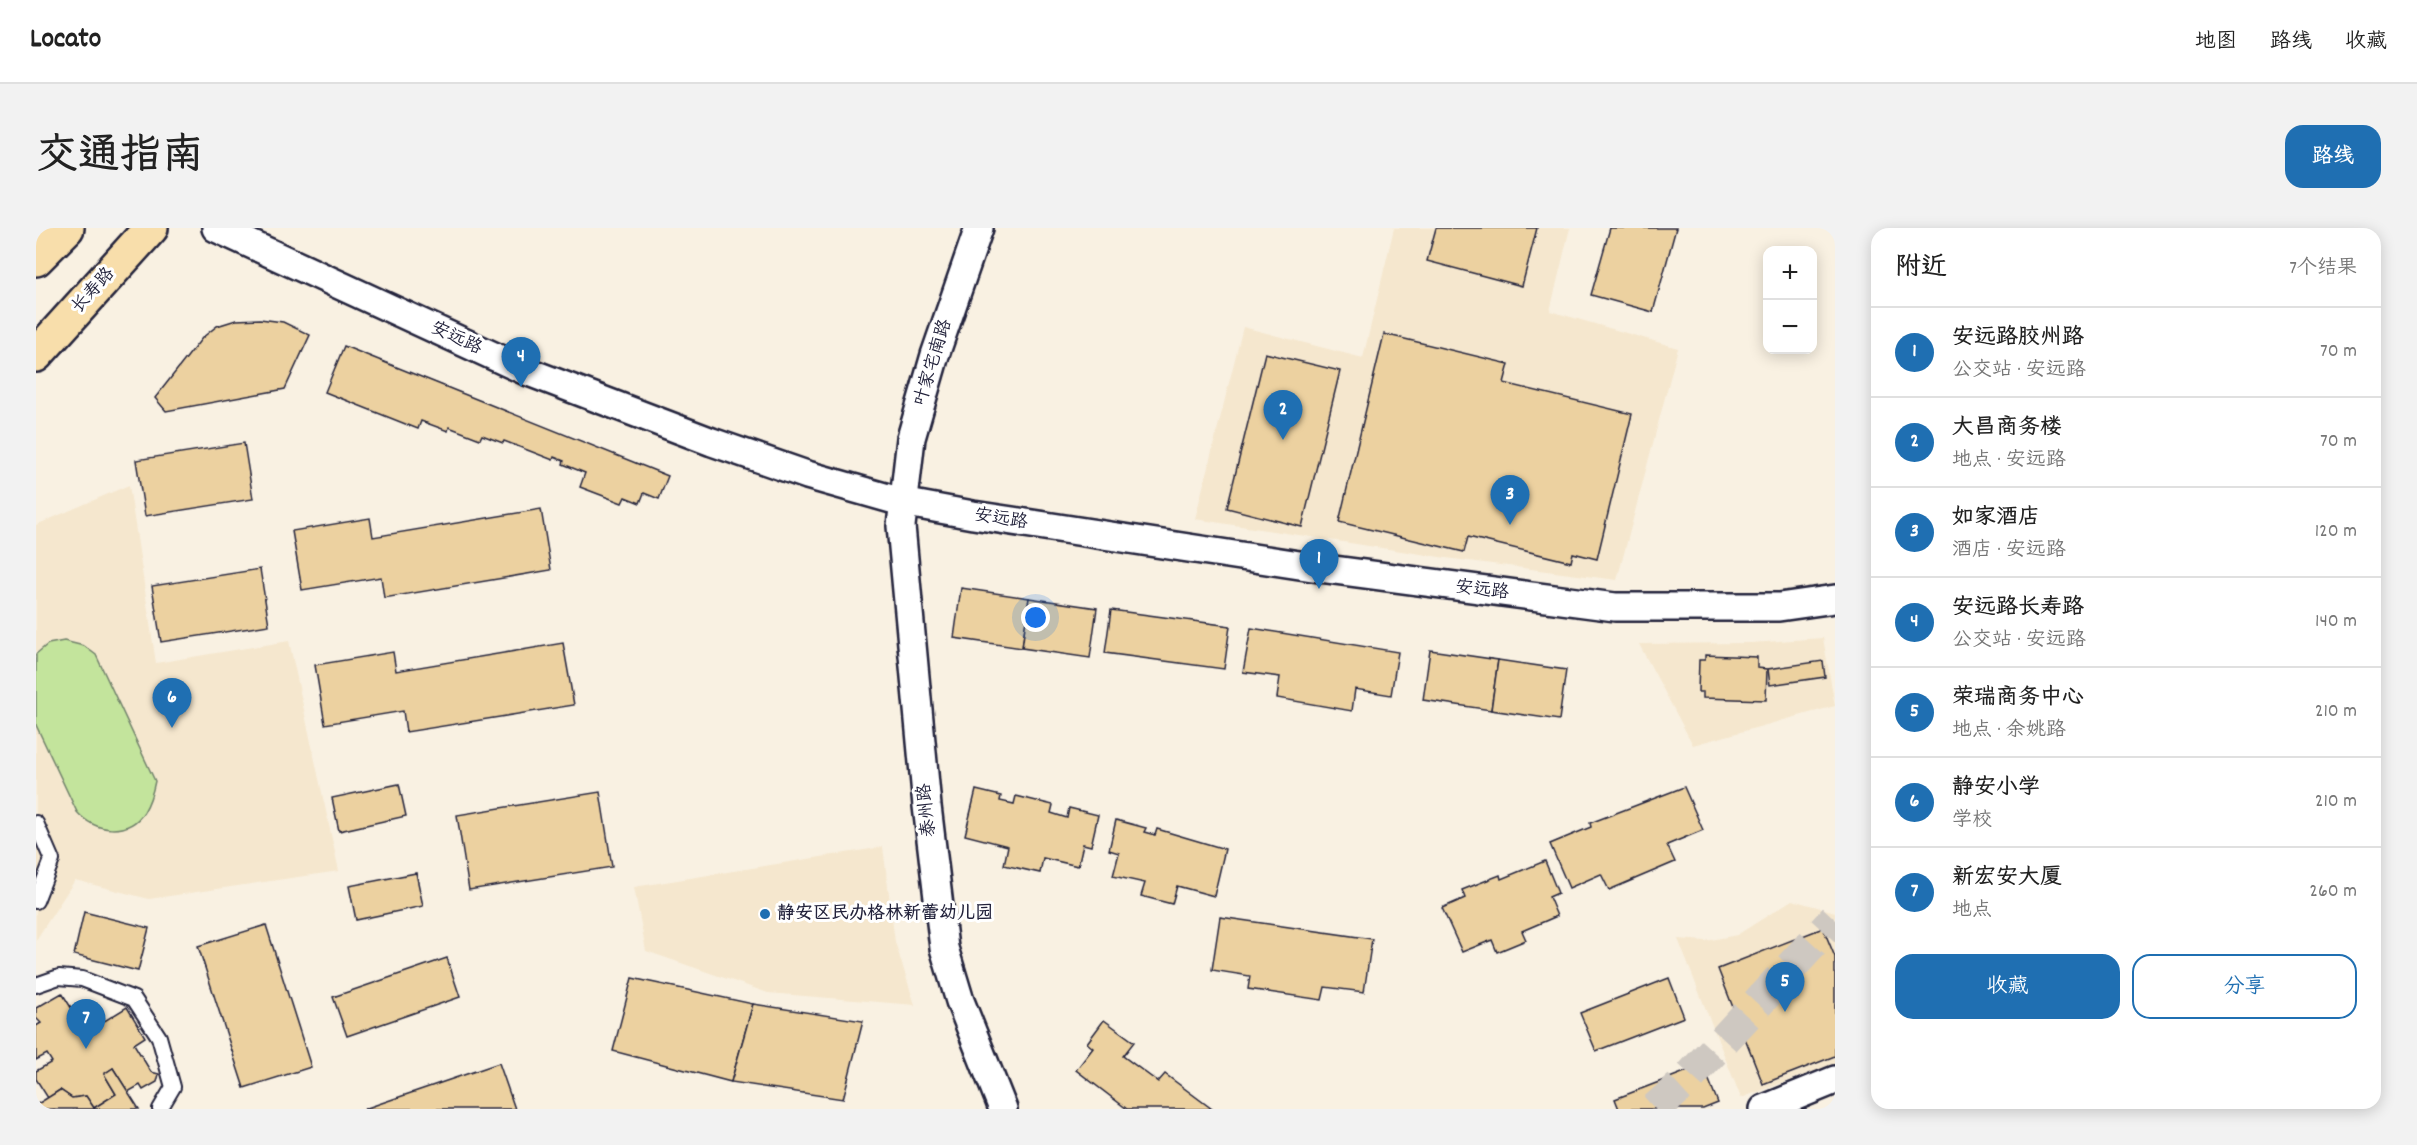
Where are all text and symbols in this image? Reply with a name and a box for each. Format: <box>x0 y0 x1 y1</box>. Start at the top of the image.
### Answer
text: Locato <box>30 21 101 61</box>
text: 地图 <box>2195 28 2237 58</box>
text: 路线 <box>2270 28 2312 58</box>
text: 收藏 <box>2345 28 2387 58</box>
button: 路线 <box>2285 125 2381 188</box>
text: 交通指南 <box>36 129 204 189</box>
map controls <box>1763 246 1817 354</box>
button: + <box>1763 246 1817 300</box>
text: 附近 <box>1895 250 1947 287</box>
text: 7个结果 <box>2289 255 2357 283</box>
street label: 长寿路 <box>67 263 121 319</box>
button: − <box>1763 300 1817 354</box>
street label: 安远路 <box>426 316 486 362</box>
street label: 叶家宅南路 <box>909 316 959 410</box>
text: 安远路胶州路 <box>1952 323 2084 354</box>
pin: 4 <box>502 338 540 387</box>
text: 1 <box>1912 338 1917 366</box>
text: 70 m <box>2320 338 2357 366</box>
text: 公交站 · 安远路 <box>1952 357 2086 385</box>
pin: 2 <box>1264 390 1302 440</box>
text: 大昌商务楼 <box>1952 413 2062 444</box>
text: 2 <box>1910 428 1919 456</box>
text: 70 m <box>2320 428 2357 456</box>
text: 地点 · 安远路 <box>1952 447 2066 475</box>
pin: 3 <box>1490 476 1530 525</box>
street label: 安远路 <box>972 503 1030 537</box>
text: 如家酒店 <box>1952 503 2040 534</box>
text: 3 <box>1910 518 1919 546</box>
text: 120 m <box>2315 518 2357 546</box>
text: 酒店 · 安远路 <box>1952 537 2066 565</box>
pin: 1 <box>1300 540 1338 589</box>
street label: 安远路 <box>1454 575 1510 607</box>
text: 安远路长寿路 <box>1952 593 2084 624</box>
your location <box>1021 603 1050 632</box>
text: 4 <box>1910 608 1919 636</box>
text: 140 m <box>2315 608 2357 636</box>
text: 公交站 · 安远路 <box>1952 627 2086 655</box>
pin: 6 <box>152 678 192 728</box>
text: 荣瑞商务中心 <box>1952 683 2084 714</box>
text: 5 <box>1910 698 1919 726</box>
text: 210 m <box>2315 698 2357 726</box>
text: 地点 · 余姚路 <box>1952 717 2066 745</box>
text: 静安小学 <box>1952 773 2040 804</box>
street label: 泰州路 <box>913 782 943 838</box>
text: 6 <box>1910 788 1919 816</box>
text: 210 m <box>2315 788 2357 816</box>
text: 学校 <box>1952 807 1992 835</box>
text: 新宏安大厦 <box>1952 863 2062 894</box>
text: 7 <box>1911 878 1918 906</box>
text: 260 m <box>2309 878 2357 906</box>
text: 地点 <box>1952 897 1992 925</box>
place label: 静安区民办格林新蕾幼儿园 <box>777 902 993 927</box>
marker: 静安区民办格林新蕾幼儿园 <box>758 907 772 921</box>
button: 收藏 <box>1895 954 2120 1019</box>
button: 分享 <box>2132 954 2357 1019</box>
pin: 5 <box>1766 962 1804 1012</box>
pin: 7 <box>67 1000 106 1049</box>

